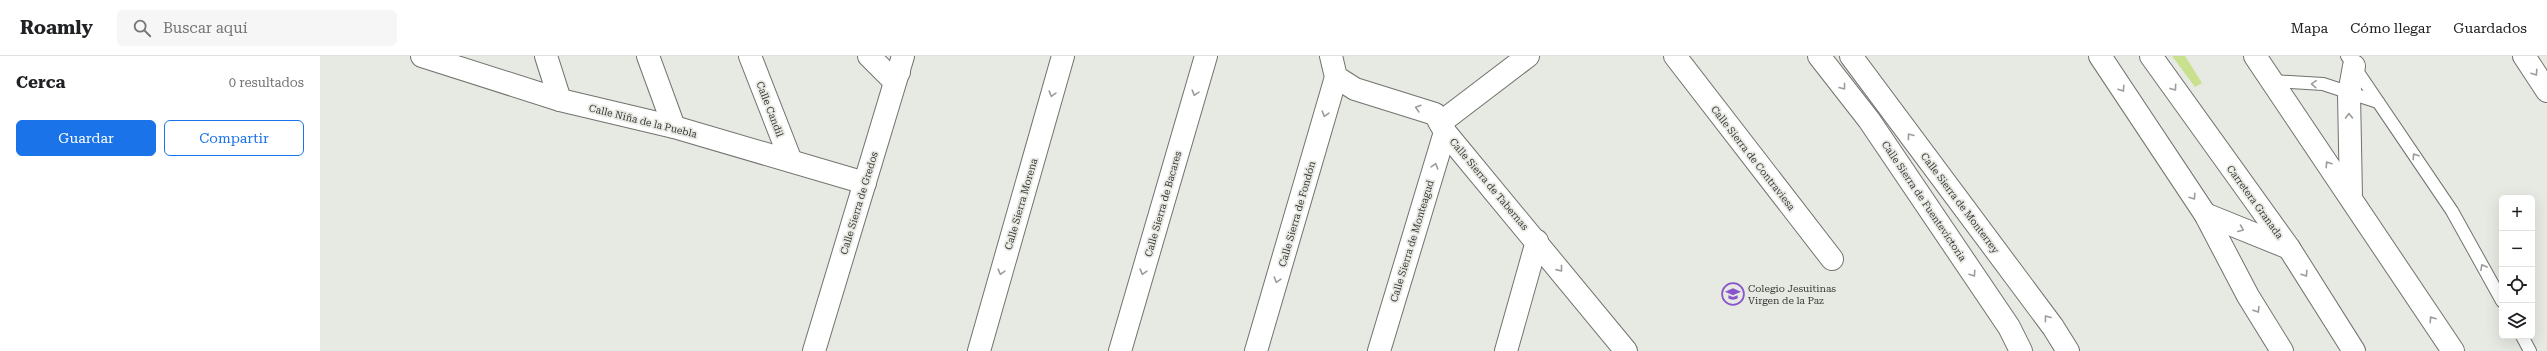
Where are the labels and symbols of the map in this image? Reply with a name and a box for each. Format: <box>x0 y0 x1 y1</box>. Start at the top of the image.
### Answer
one-way arrow <box>2531 69 2538 76</box>
one-way arrow <box>2311 79 2317 88</box>
street label: Calle Candil <box>754 80 786 138</box>
one-way arrow <box>1839 82 1846 89</box>
one-way arrow <box>2169 83 2176 90</box>
one-way arrow <box>2117 84 2124 91</box>
one-way arrow <box>1048 90 1057 97</box>
one-way arrow <box>1191 90 1200 97</box>
street label: Calle Niña de la Puebla <box>588 102 699 140</box>
one-way arrow <box>1414 104 1421 113</box>
street label: Calle Sierra de Contraviesa <box>1709 104 1798 213</box>
one-way arrow <box>1321 111 1330 118</box>
one-way arrow <box>2345 113 2354 119</box>
one-way arrow <box>1908 133 1915 140</box>
street label: Calle Sierra de Tabernas <box>1447 136 1531 232</box>
street label: Calle Sierra de Fuentevictoria <box>1880 139 1969 264</box>
street label: Calle Sierra de Gredos <box>838 150 880 256</box>
street label: Calle Sierra de Bacares <box>1143 150 1183 258</box>
street label: Calle Sierra de Monterrey <box>1919 151 2001 255</box>
one-way arrow <box>2412 153 2420 160</box>
street label: Calle Sierra Morena <box>1003 156 1039 251</box>
street label: Calle Sierra de Fondón <box>1277 159 1318 268</box>
one-way arrow <box>2325 161 2333 168</box>
one-way arrow <box>1430 163 1439 170</box>
street label: Carretera Granada <box>2225 163 2286 241</box>
street label: Calle Sierra de Monteagud <box>1388 178 1436 303</box>
one-way arrow <box>2189 193 2196 200</box>
one-way arrow <box>2237 224 2245 232</box>
one-way arrow <box>2480 264 2488 271</box>
one-way arrow <box>1555 265 1562 272</box>
one-way arrow <box>1139 268 1148 275</box>
one-way arrow <box>997 269 1006 276</box>
one-way arrow <box>1968 270 1975 277</box>
one-way arrow <box>2300 270 2308 277</box>
one-way arrow <box>1273 276 1282 283</box>
school or university icon: Colegio Jesuitinas Virgen de la Paz <box>1720 281 1746 307</box>
place label: Colegio Jesuitinas Virgen de la Paz <box>1748 283 1836 306</box>
one-way arrow <box>2252 306 2260 313</box>
one-way arrow <box>2044 316 2051 323</box>
one-way arrow <box>2430 316 2437 323</box>

